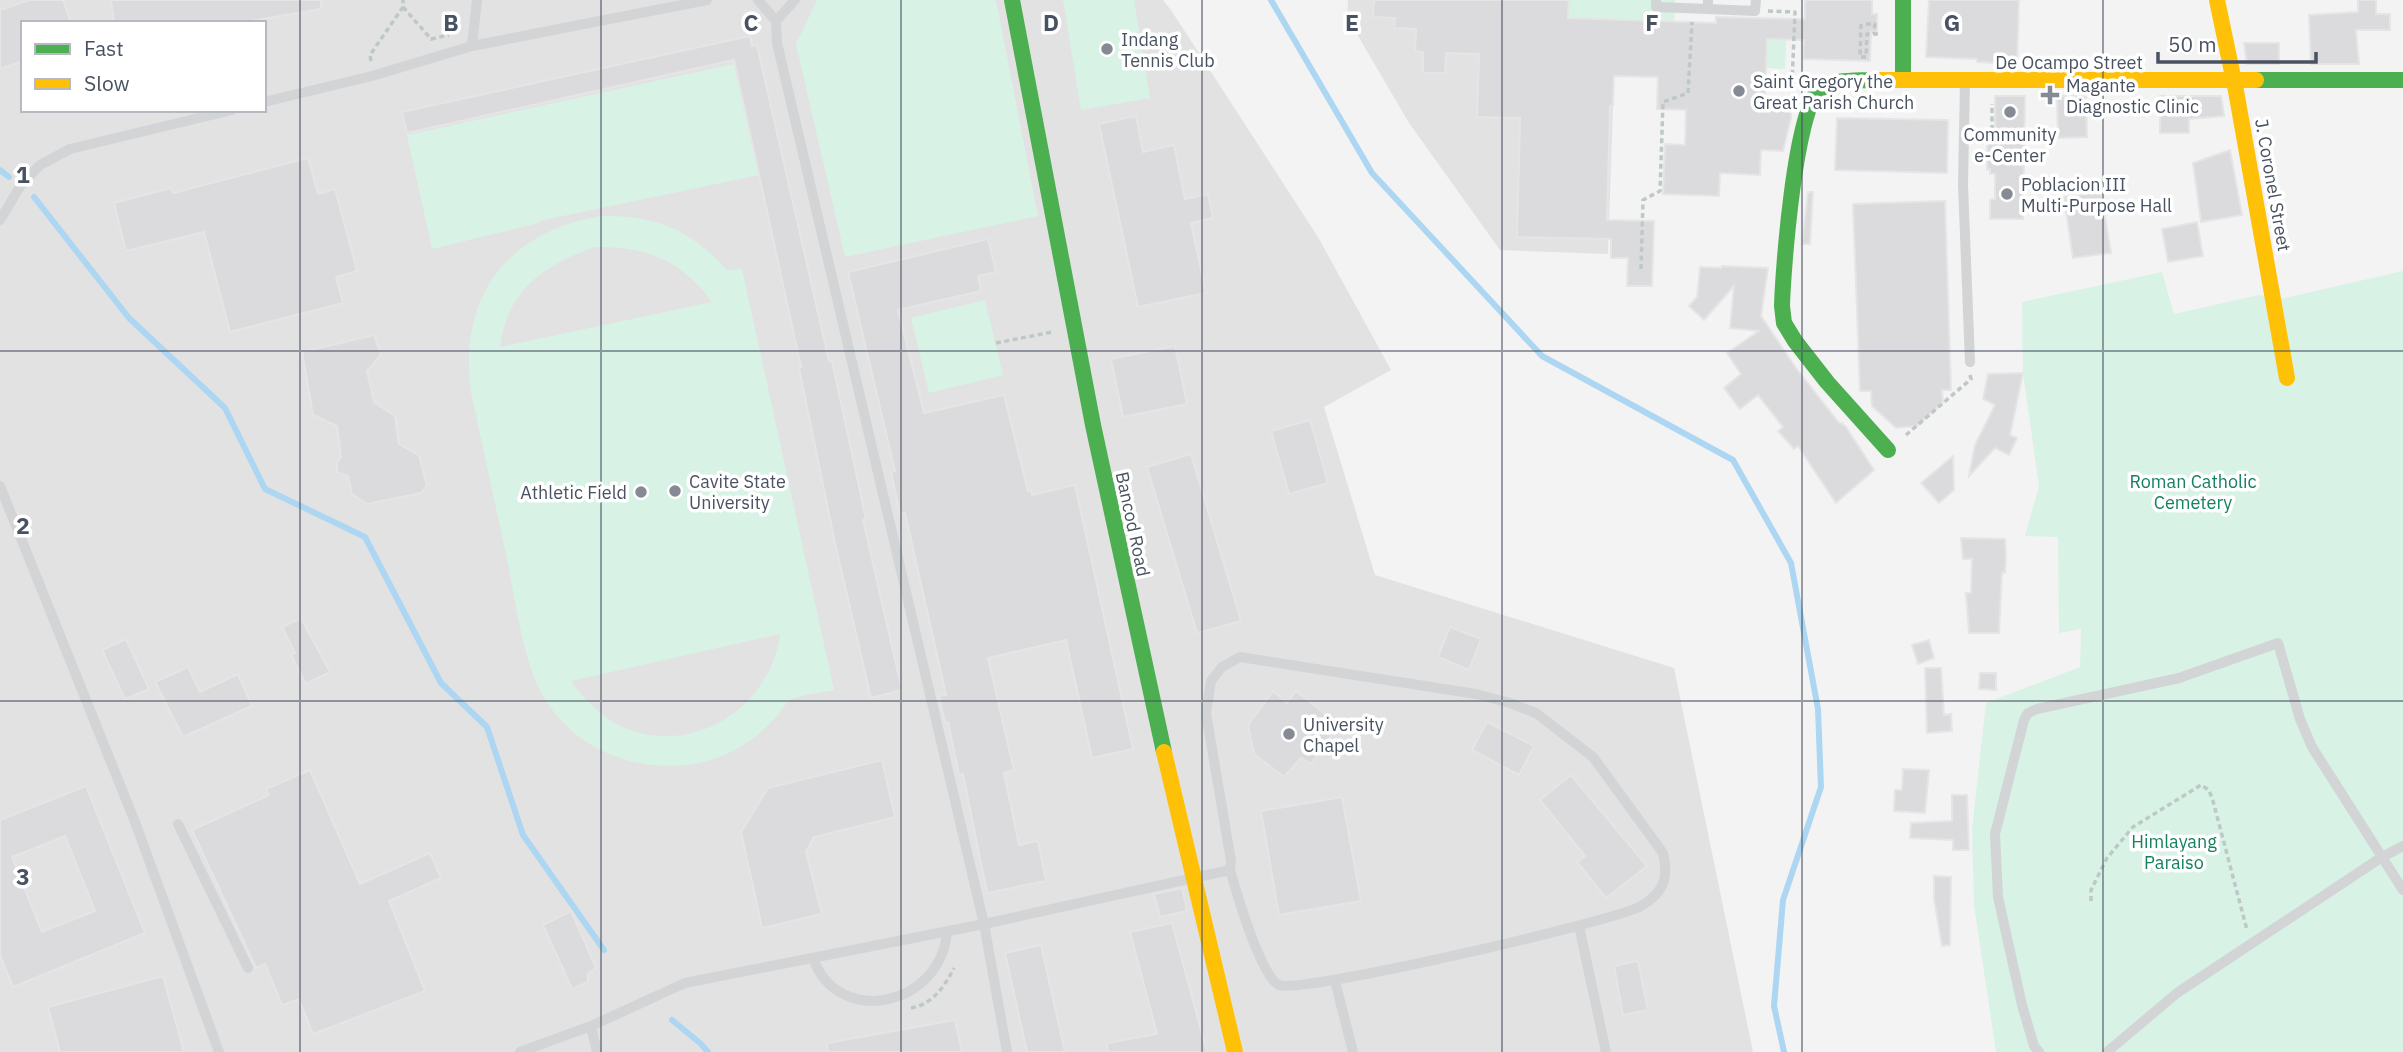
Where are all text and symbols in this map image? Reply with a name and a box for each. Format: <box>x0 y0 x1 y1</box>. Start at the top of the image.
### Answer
text: B <box>443 7 459 37</box>
text: C <box>744 7 759 37</box>
text: D <box>1043 7 1059 37</box>
text: E <box>1345 7 1359 37</box>
text: F <box>1645 7 1659 37</box>
text: G <box>1944 7 1960 37</box>
legend <box>21 21 266 112</box>
scale bar <box>2158 21 2316 65</box>
place label: Indang Tennis Club <box>1121 28 1215 72</box>
text: 50 m <box>2168 30 2217 58</box>
text: Fast <box>84 34 124 62</box>
marker: Indang Tennis Club <box>1099 41 1115 57</box>
street label: De Ocampo Street <box>1995 51 2143 74</box>
text: Slow <box>84 69 130 97</box>
place label: Saint Gregory the Great Parish Church <box>1753 70 1914 114</box>
place label: Magante Diagnostic Clinic <box>2066 74 2199 118</box>
marker: Saint Gregory the Great Parish Church <box>1731 83 1747 99</box>
marker: Magante Diagnostic Clinic <box>2040 85 2060 105</box>
marker: Community e-Center <box>2002 104 2018 120</box>
street label: J. Coronel Street <box>2250 117 2296 253</box>
place label: Community e-Center <box>1964 123 2056 167</box>
text: 1 <box>16 159 30 189</box>
place label: Poblacion III Multi-Purpose Hall <box>2021 173 2172 217</box>
marker: Poblacion III Multi-Purpose Hall <box>1999 186 2015 202</box>
street label: Bancod Road <box>1111 469 1155 579</box>
place label: Cavite State University <box>689 470 786 514</box>
park label: Roman Catholic Cemetery <box>2130 470 2257 514</box>
place label: Athletic Field <box>520 481 627 504</box>
marker: Cavite State University <box>667 483 683 499</box>
marker: Athletic Field <box>633 484 649 500</box>
text: 2 <box>16 510 30 540</box>
place label: University Chapel <box>1303 713 1384 757</box>
marker: University Chapel <box>1281 726 1297 742</box>
park label: Himlayang Paraiso <box>2131 830 2217 874</box>
text: 3 <box>16 861 30 891</box>

